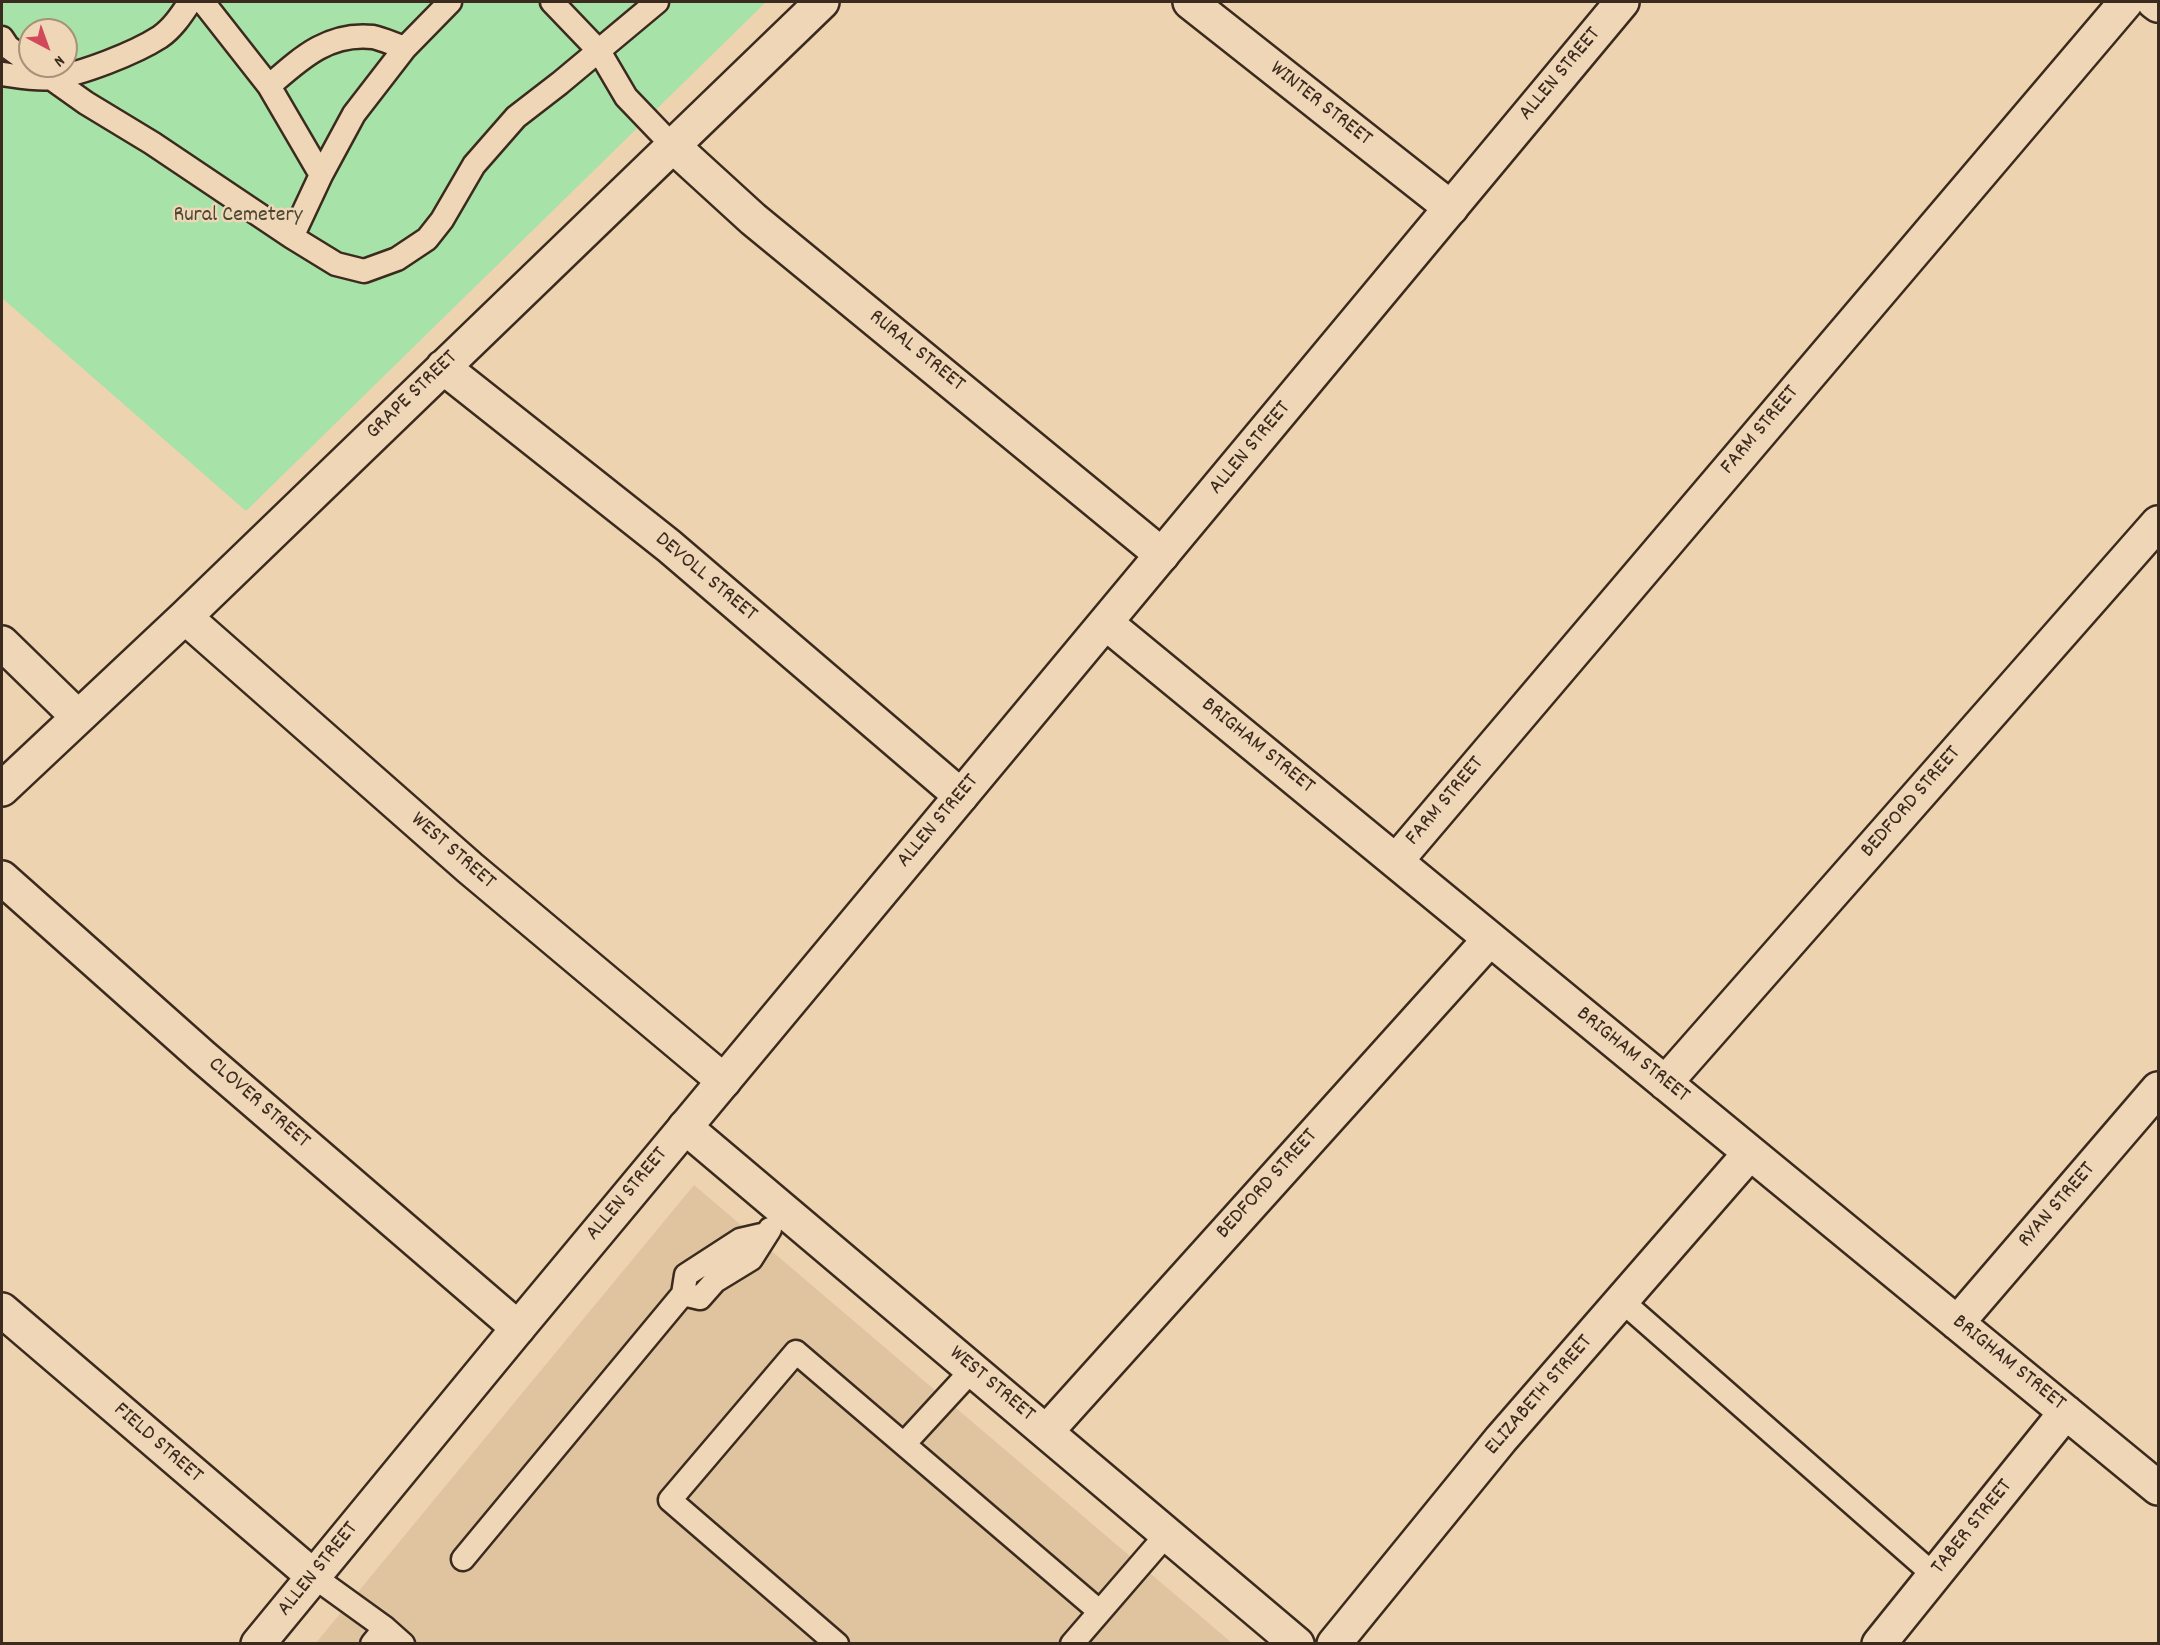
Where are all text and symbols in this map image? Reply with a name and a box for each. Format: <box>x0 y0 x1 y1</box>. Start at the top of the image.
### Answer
north arrow <box>18 18 78 78</box>
street label: ALLEN STREET <box>1514 23 1608 127</box>
text: N <box>48 49 69 72</box>
street label: WINTER STREET <box>1263 57 1377 153</box>
park label: Rural Cemetery <box>173 204 303 230</box>
street label: RURAL STREET <box>863 305 969 399</box>
street label: GRAPE STREET <box>362 346 464 446</box>
street label: FARM STREET <box>1716 381 1806 481</box>
street label: ALLEN STREET <box>1204 397 1298 501</box>
street label: DEVOLL STREET <box>648 528 762 628</box>
street label: BRIGHAM STREET <box>1195 693 1319 801</box>
street label: BEDFORD STREET <box>1856 742 1968 864</box>
street label: FARM STREET <box>1401 752 1491 852</box>
street label: ALLEN STREET <box>892 770 986 874</box>
street label: WEST STREET <box>404 808 500 896</box>
street label: BRIGHAM STREET <box>1570 1002 1694 1110</box>
street label: CLOVER STREET <box>201 1052 315 1156</box>
street label: BEDFORD STREET <box>1212 1124 1324 1246</box>
street label: ALLEN STREET <box>581 1143 675 1247</box>
street label: RYAN STREET <box>2014 1158 2102 1254</box>
street label: BRIGHAM STREET <box>1946 1310 2070 1418</box>
street label: ELIZABETH STREET <box>1480 1330 1600 1462</box>
street label: WEST STREET <box>943 1341 1039 1429</box>
street label: FIELD STREET <box>107 1398 207 1490</box>
street label: TABER STREET <box>1927 1475 2019 1581</box>
street label: ALLEN STREET <box>273 1517 365 1623</box>

